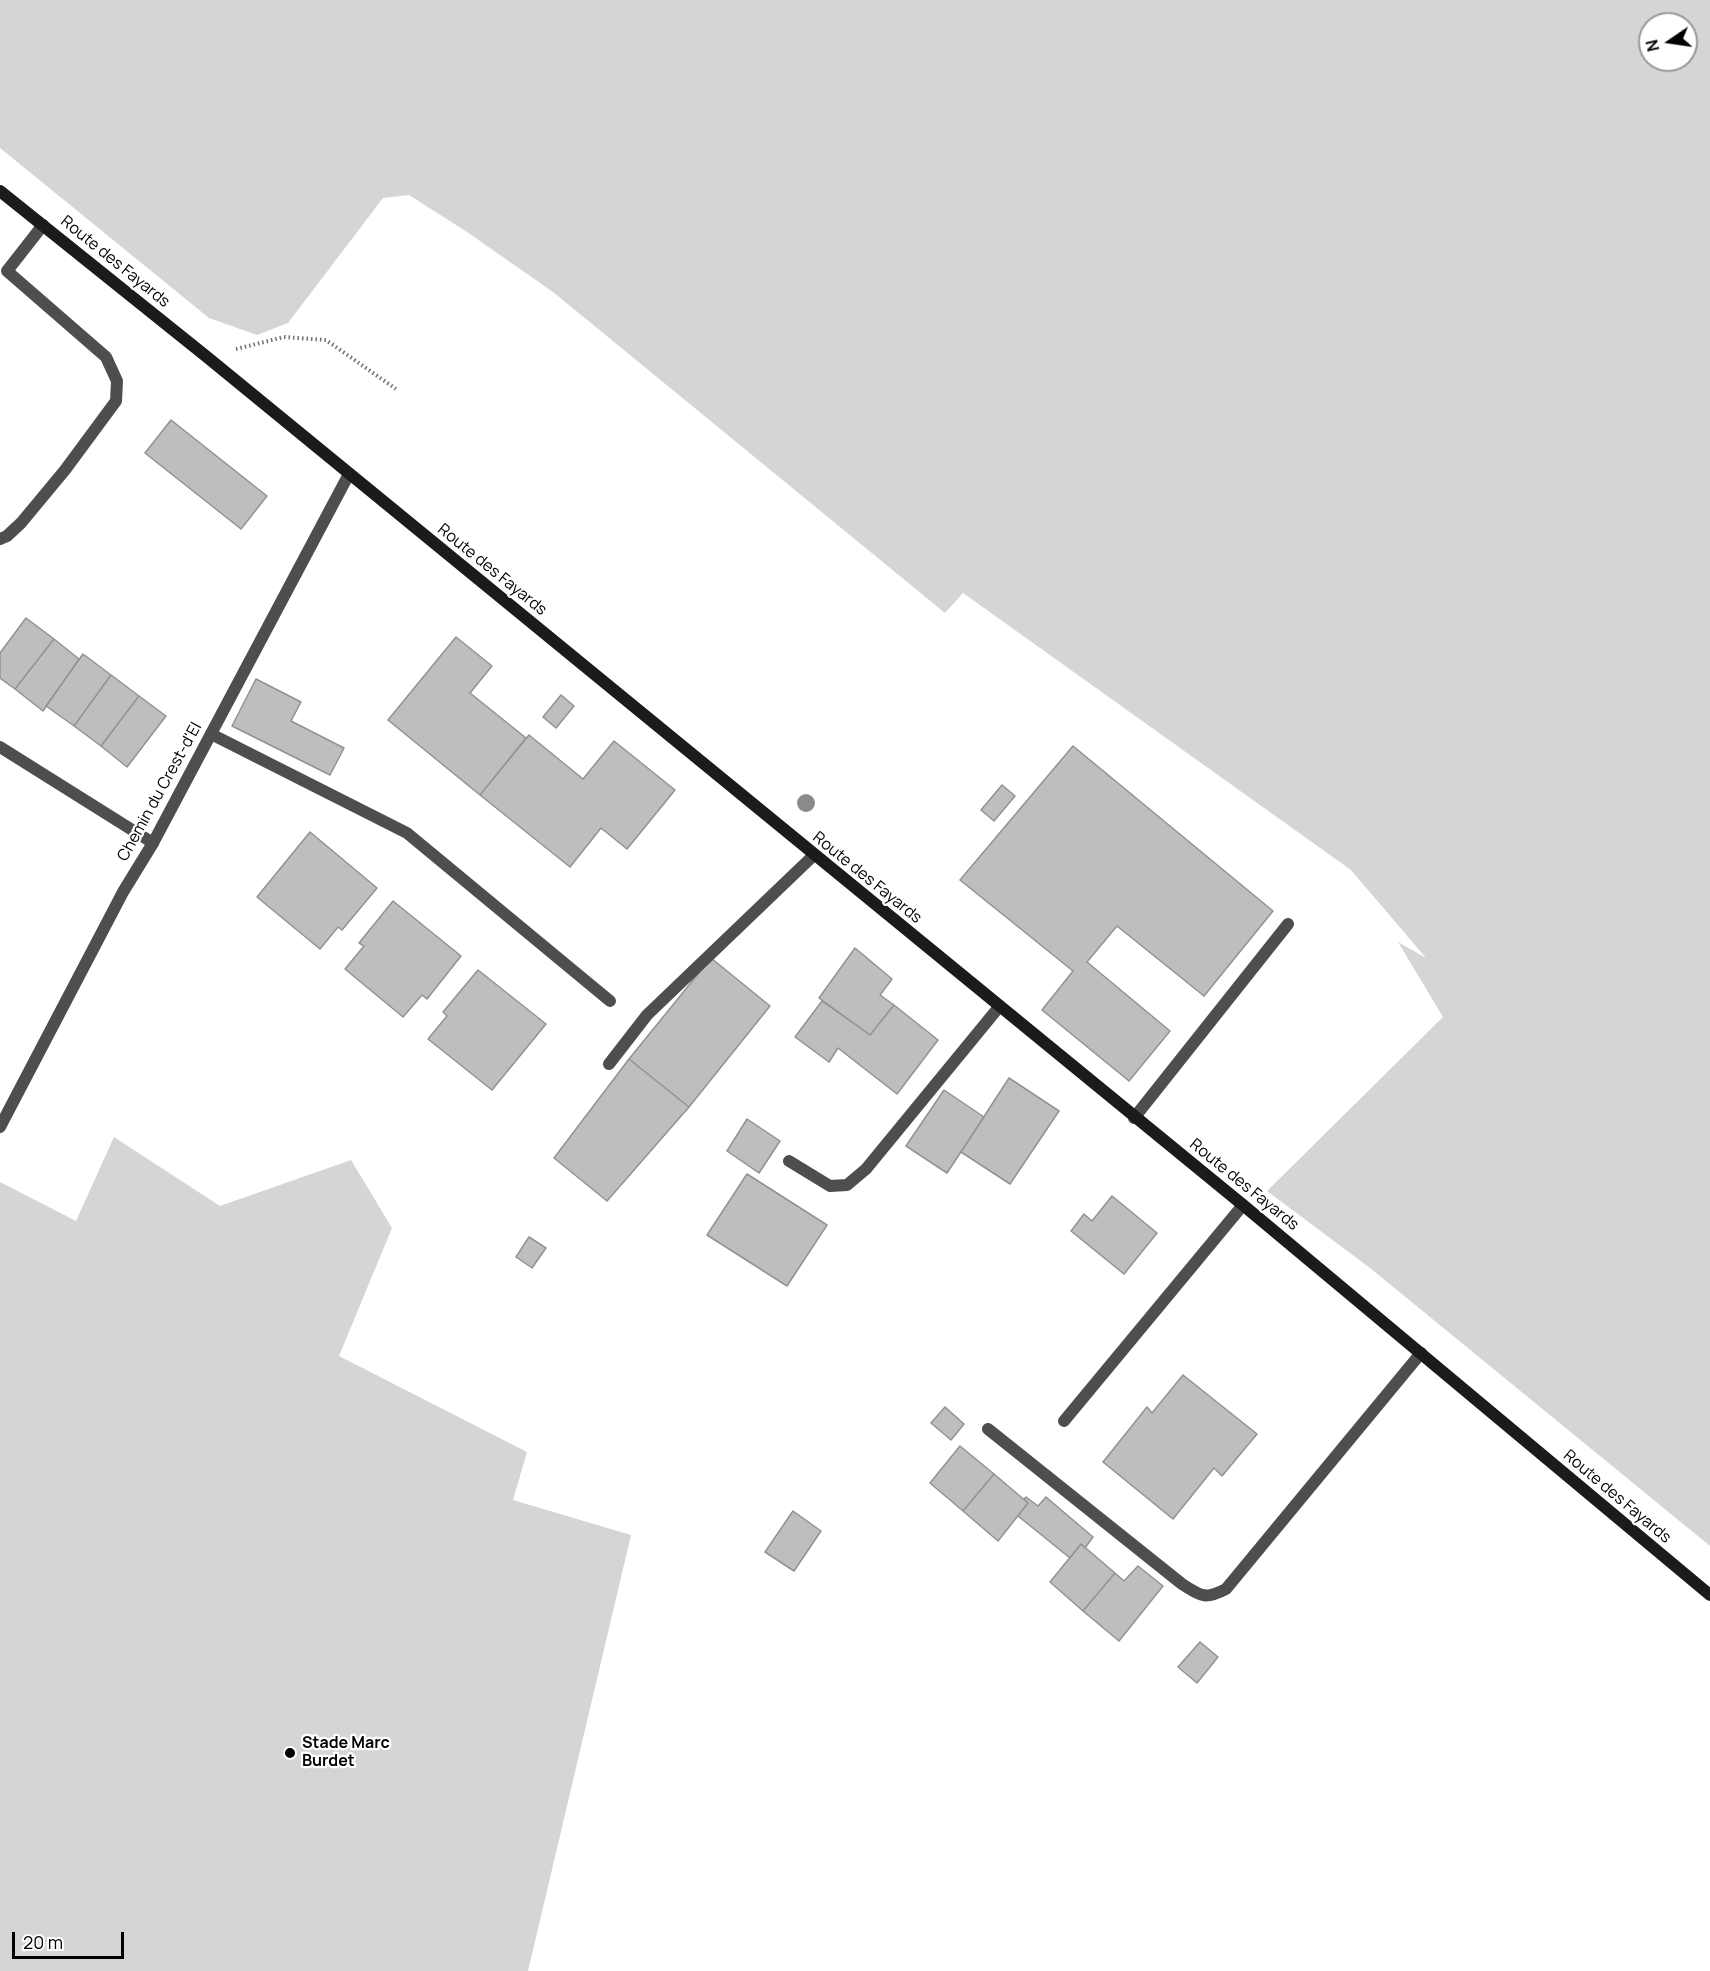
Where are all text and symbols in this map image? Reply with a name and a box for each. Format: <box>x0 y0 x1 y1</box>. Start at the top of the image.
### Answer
north arrow <box>1638 12 1698 72</box>
text: N <box>1640 38 1664 54</box>
street label: Route des Fayards <box>57 212 173 312</box>
street label: Route des Fayards <box>434 520 550 620</box>
street label: Chemin du Crest-d'El <box>114 719 206 865</box>
street label: Route des Fayards <box>809 828 925 928</box>
street label: Route des Fayards <box>1186 1135 1302 1235</box>
street label: Route des Fayards <box>1559 1446 1675 1548</box>
place label: Stade Marc Burdet <box>302 1734 390 1772</box>
marker: Stade Marc Burdet <box>283 1746 297 1760</box>
scale bar <box>15 1920 128 1958</box>
text: 20 m <box>23 1930 63 1954</box>

